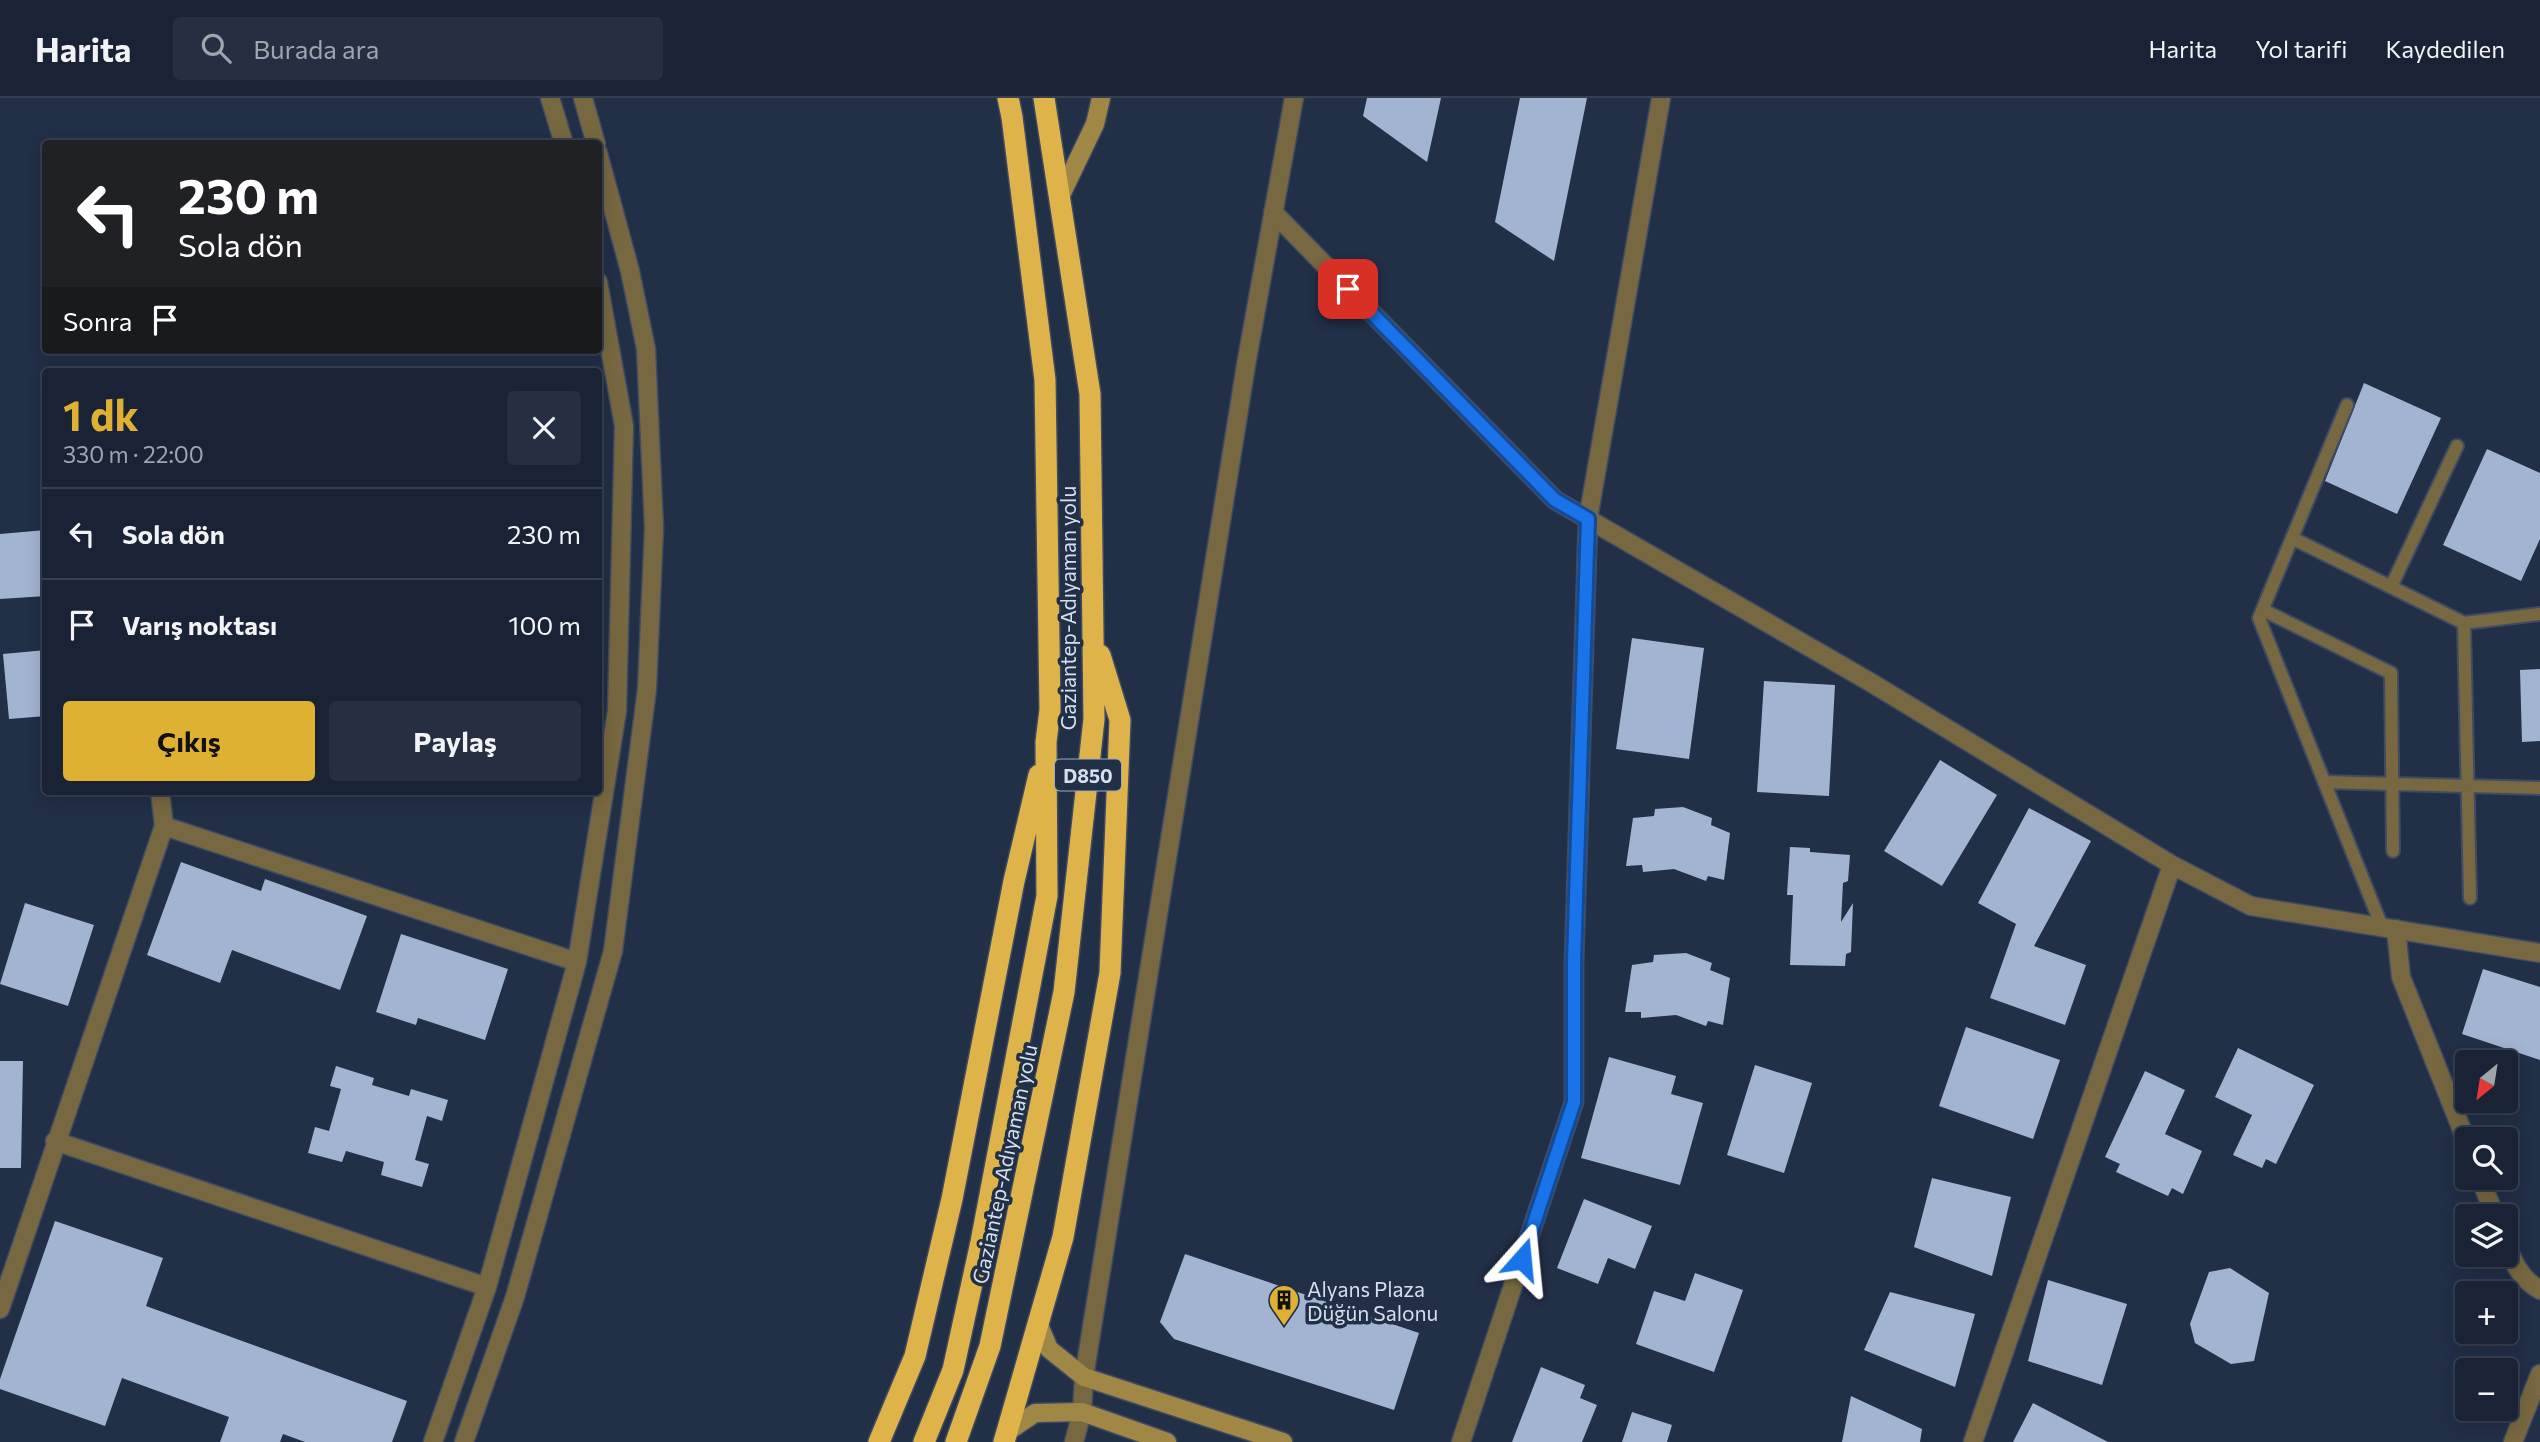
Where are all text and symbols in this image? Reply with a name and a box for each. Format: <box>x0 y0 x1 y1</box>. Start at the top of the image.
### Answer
search box <box>173 17 663 80</box>
text: Harita <box>35 28 131 69</box>
icon: search <box>197 29 235 67</box>
text: Burada ara <box>253 33 379 64</box>
text: Harita <box>2148 34 2217 63</box>
text: Yol tarifi <box>2255 34 2347 63</box>
text: Kaydedilen <box>2385 34 2505 63</box>
text: 230 m <box>178 164 319 224</box>
icon: left <box>63 168 154 259</box>
text: Sola dön <box>178 224 303 264</box>
pin <box>1318 259 1378 319</box>
icon: arrive <box>1329 270 1367 308</box>
icon: arrive <box>146 301 184 339</box>
text: Sonra <box>63 305 132 336</box>
text: 1 dk <box>63 388 139 440</box>
button: close <box>507 391 581 465</box>
text: 330 m · 22:00 <box>63 440 204 468</box>
street label: Gaziantep-Adıyaman yolu <box>1055 486 1080 730</box>
icon: left <box>63 515 101 553</box>
text: Sola dön <box>122 518 225 549</box>
text: 230 m <box>507 518 581 549</box>
icon: arrive <box>63 606 101 644</box>
text: Varış noktası <box>122 609 277 640</box>
text: 100 m <box>508 609 581 640</box>
button: Çıkış <box>63 701 315 781</box>
button: Paylaş <box>329 701 581 781</box>
road number: D850 <box>1055 760 1121 790</box>
street label: Gaziantep-Adıyaman yolu <box>966 1042 1042 1286</box>
north arrow <box>2455 1050 2518 1113</box>
map controls <box>2455 1050 2518 1421</box>
button: search <box>2455 1127 2518 1190</box>
button: layers <box>2455 1204 2518 1267</box>
position arrow <box>1485 1222 1559 1296</box>
place label: Alyans Plaza Düğün Salonu <box>1307 1276 1438 1325</box>
button: + <box>2455 1281 2518 1344</box>
building icon: Alyans Plaza Düğün Salonu <box>1267 1283 1301 1327</box>
button: − <box>2455 1358 2518 1421</box>

